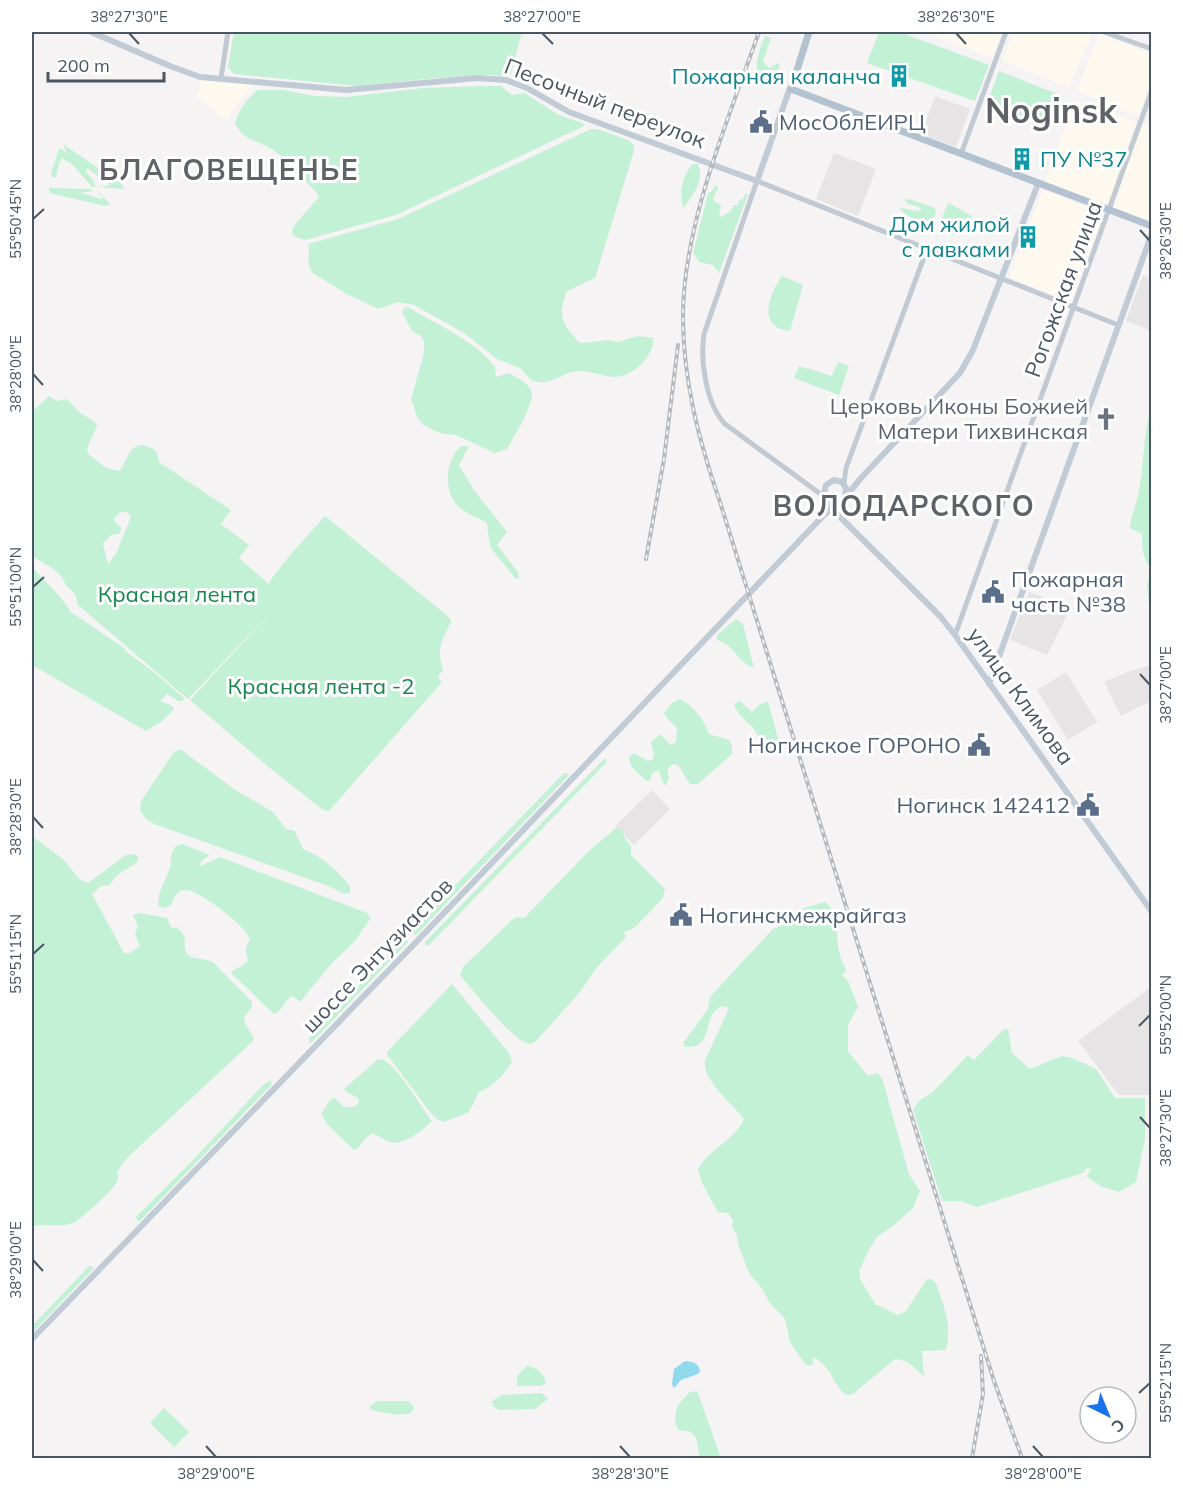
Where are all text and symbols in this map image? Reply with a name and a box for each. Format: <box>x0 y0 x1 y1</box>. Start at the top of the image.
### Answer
text: 38°27'30"E <box>90 7 168 26</box>
text: 38°27'00"E <box>503 7 581 26</box>
text: 38°26'30"E <box>917 7 995 26</box>
scale bar <box>48 45 164 83</box>
street label: Песочный переулок <box>500 52 710 154</box>
text: 200 m <box>57 54 110 77</box>
place label: Пожарная каланча <box>672 62 881 90</box>
building icon: Пожарная каланча <box>886 63 912 89</box>
district label: Noginsk <box>985 89 1118 132</box>
place label: МосОблЕИРЦ <box>779 108 926 136</box>
public building icon: МосОблЕИРЦ <box>748 109 774 135</box>
place label: ПУ №37 <box>1040 145 1127 173</box>
building icon: ПУ №37 <box>1009 146 1035 172</box>
district label: БЛАГОВЕЩЕНЬЕ <box>99 152 359 187</box>
text: 55°50'45"N <box>6 179 25 259</box>
street label: Рогожская улица <box>1018 197 1108 381</box>
text: 38°26'30"E <box>1156 202 1175 280</box>
place label: Дом жилой с лавками <box>889 210 1010 263</box>
building icon: Дом жилой с лавками <box>1015 224 1041 250</box>
text: 38°28'00"E <box>6 335 25 413</box>
place label: Церковь Иконы Божией Матери Тихвинская <box>830 392 1088 445</box>
church icon: Церковь Иконы Божией Матери Тихвинская <box>1093 406 1119 432</box>
district label: ВОЛОДАРСКОГО <box>773 488 1035 523</box>
text: 55°51'00"N <box>6 547 25 627</box>
place label: Пожарная часть №38 <box>1011 565 1126 618</box>
public building icon: Пожарная часть №38 <box>980 579 1006 605</box>
park label: Красная лента <box>98 580 256 608</box>
street label: улица Климова <box>962 622 1080 770</box>
text: 38°27'00"E <box>1156 646 1175 724</box>
park label: Красная лента -2 <box>228 672 414 700</box>
place label: Ногинское ГОРОНО <box>748 731 961 759</box>
public building icon: Ногинское ГОРОНО <box>966 732 992 758</box>
text: 38°28'30"E <box>6 778 25 856</box>
place label: Ногинск 142412 <box>896 791 1070 819</box>
public building icon: Ногинск 142412 <box>1075 792 1101 818</box>
street label: шоссе Энтузиастов <box>296 872 458 1038</box>
place label: Ногинскмежрайгаз <box>699 901 907 929</box>
public building icon: Ногинскмежрайгаз <box>668 902 694 928</box>
text: 55°51'15"N <box>6 914 25 994</box>
text: 55°52'00"N <box>1156 975 1175 1055</box>
text: 38°27'30"E <box>1156 1089 1175 1167</box>
text: 38°29'00"E <box>6 1221 25 1299</box>
text: 55°52'15"N <box>1156 1343 1175 1423</box>
north arrow <box>1078 1385 1138 1445</box>
text: С <box>1107 1415 1129 1437</box>
text: 38°29'00"E <box>177 1464 255 1483</box>
text: 38°28'30"E <box>591 1464 669 1483</box>
text: 38°28'00"E <box>1004 1464 1082 1483</box>

